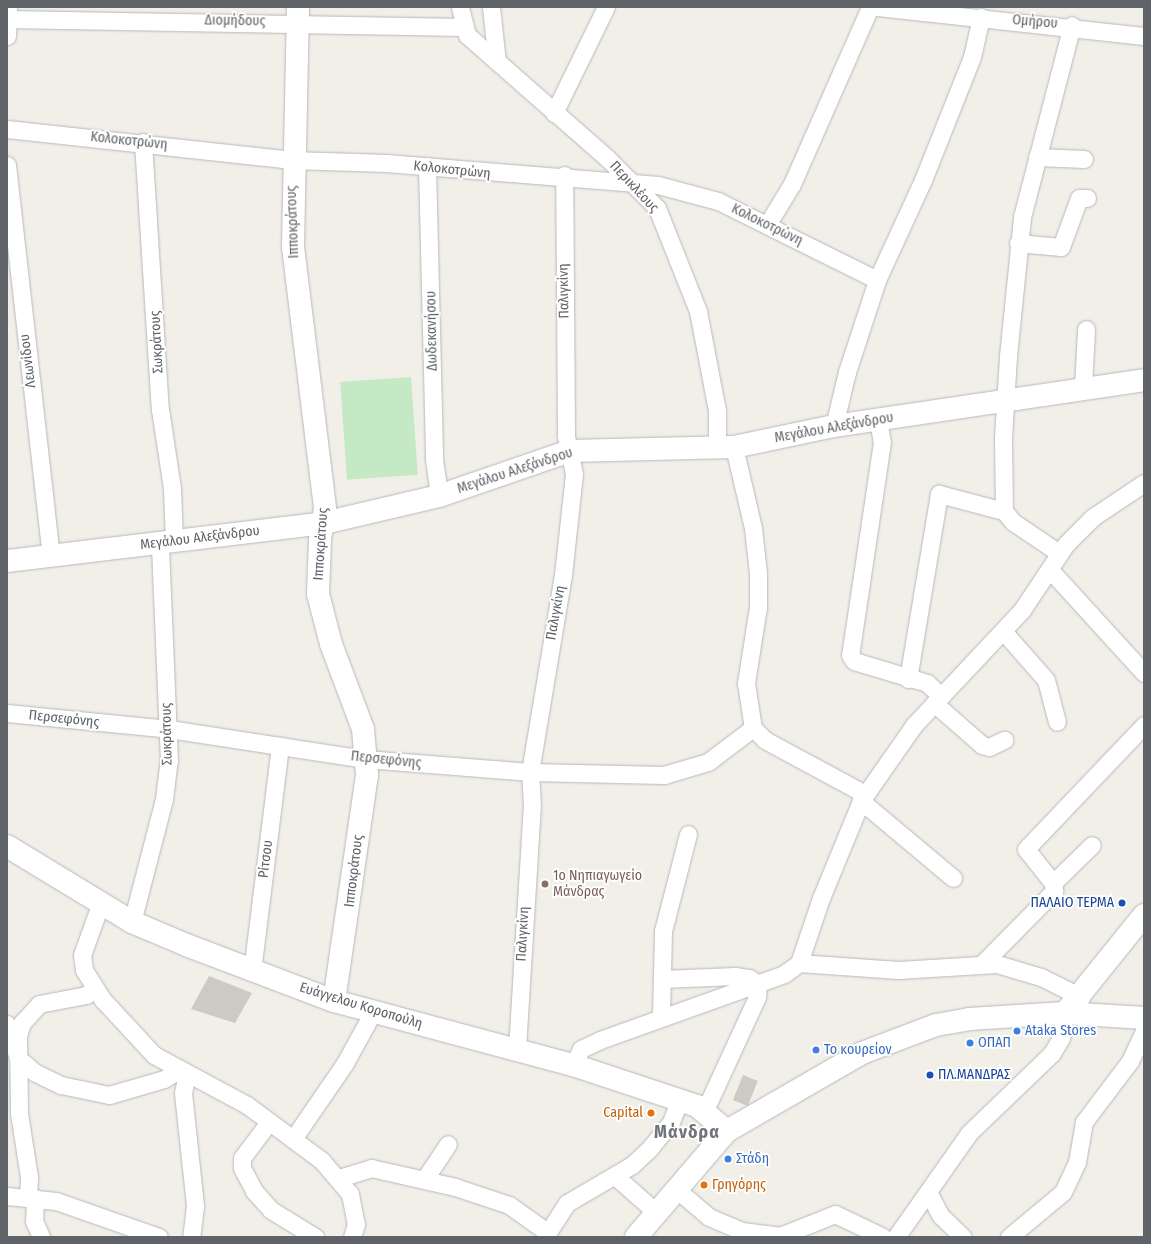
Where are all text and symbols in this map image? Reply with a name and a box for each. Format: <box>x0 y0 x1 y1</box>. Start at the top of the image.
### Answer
street label: Διομήδους <box>204 12 266 30</box>
street label: Ομήρου <box>1012 12 1058 32</box>
street label: Κολοκοτρώνη <box>90 129 168 153</box>
street label: Κολοκοτρώνη <box>413 158 491 182</box>
street label: Περικλέους <box>606 158 662 216</box>
street label: Ιπποκράτους <box>283 185 303 259</box>
street label: Κολοκοτρώνη <box>729 200 805 250</box>
street label: Παλιγκίνη <box>555 263 573 319</box>
street label: Δωδεκανήσου <box>423 291 441 371</box>
street label: Σωκράτους <box>147 310 167 374</box>
street label: Λεωνίδου <box>16 333 40 389</box>
street label: Μεγάλου Αλεξάνδρου <box>773 409 895 447</box>
street label: Μεγάλου Αλεξάνδρου <box>455 444 575 498</box>
street label: Ιπποκράτους <box>310 507 332 581</box>
street label: Μεγάλου Αλεξάνδρου <box>139 522 261 554</box>
street label: Παλιγκίνη <box>543 584 569 642</box>
street label: Σωκράτους <box>158 702 176 766</box>
street label: Περσεφόνης <box>28 707 100 731</box>
street label: Περσεφόνης <box>350 748 422 772</box>
street label: Ιπποκράτους <box>341 834 367 908</box>
street label: Ρίτσου <box>255 839 277 879</box>
place label: 1ο Νηπιαγωγείο Μάνδρας <box>553 868 642 900</box>
marker: 1ο Νηπιαγωγείο Μάνδρας <box>540 879 550 889</box>
place label: ΠΑΛΑΙΟ ΤΕΡΜΑ <box>1030 895 1114 911</box>
marker: ΠΑΛΑΙΟ ΤΕΡΜΑ <box>1117 898 1127 908</box>
street label: Παλιγκίνη <box>513 906 533 962</box>
street label: Ευάγγελου Κοροπούλη <box>297 979 425 1033</box>
place label: Ataka Stores <box>1025 1023 1096 1039</box>
marker: Ataka Stores <box>1012 1026 1022 1036</box>
place label: ΟΠΑΠ <box>978 1035 1011 1051</box>
marker: ΟΠΑΠ <box>965 1038 975 1048</box>
place label: Το κουρείον <box>824 1042 892 1058</box>
marker: Το κουρείον <box>811 1045 821 1055</box>
place label: ΠΛ.ΜΑΝΔΡΑΣ <box>938 1067 1010 1083</box>
marker: ΠΛ.ΜΑΝΔΡΑΣ <box>925 1070 935 1080</box>
place label: Capital <box>603 1105 643 1121</box>
marker: Capital <box>646 1108 656 1118</box>
district label: Μάνδρα <box>654 1121 720 1143</box>
place label: Στάδη <box>736 1151 769 1167</box>
marker: Στάδη <box>723 1154 733 1164</box>
place label: Γρηγόρης <box>712 1177 766 1193</box>
marker: Γρηγόρης <box>699 1180 709 1190</box>

